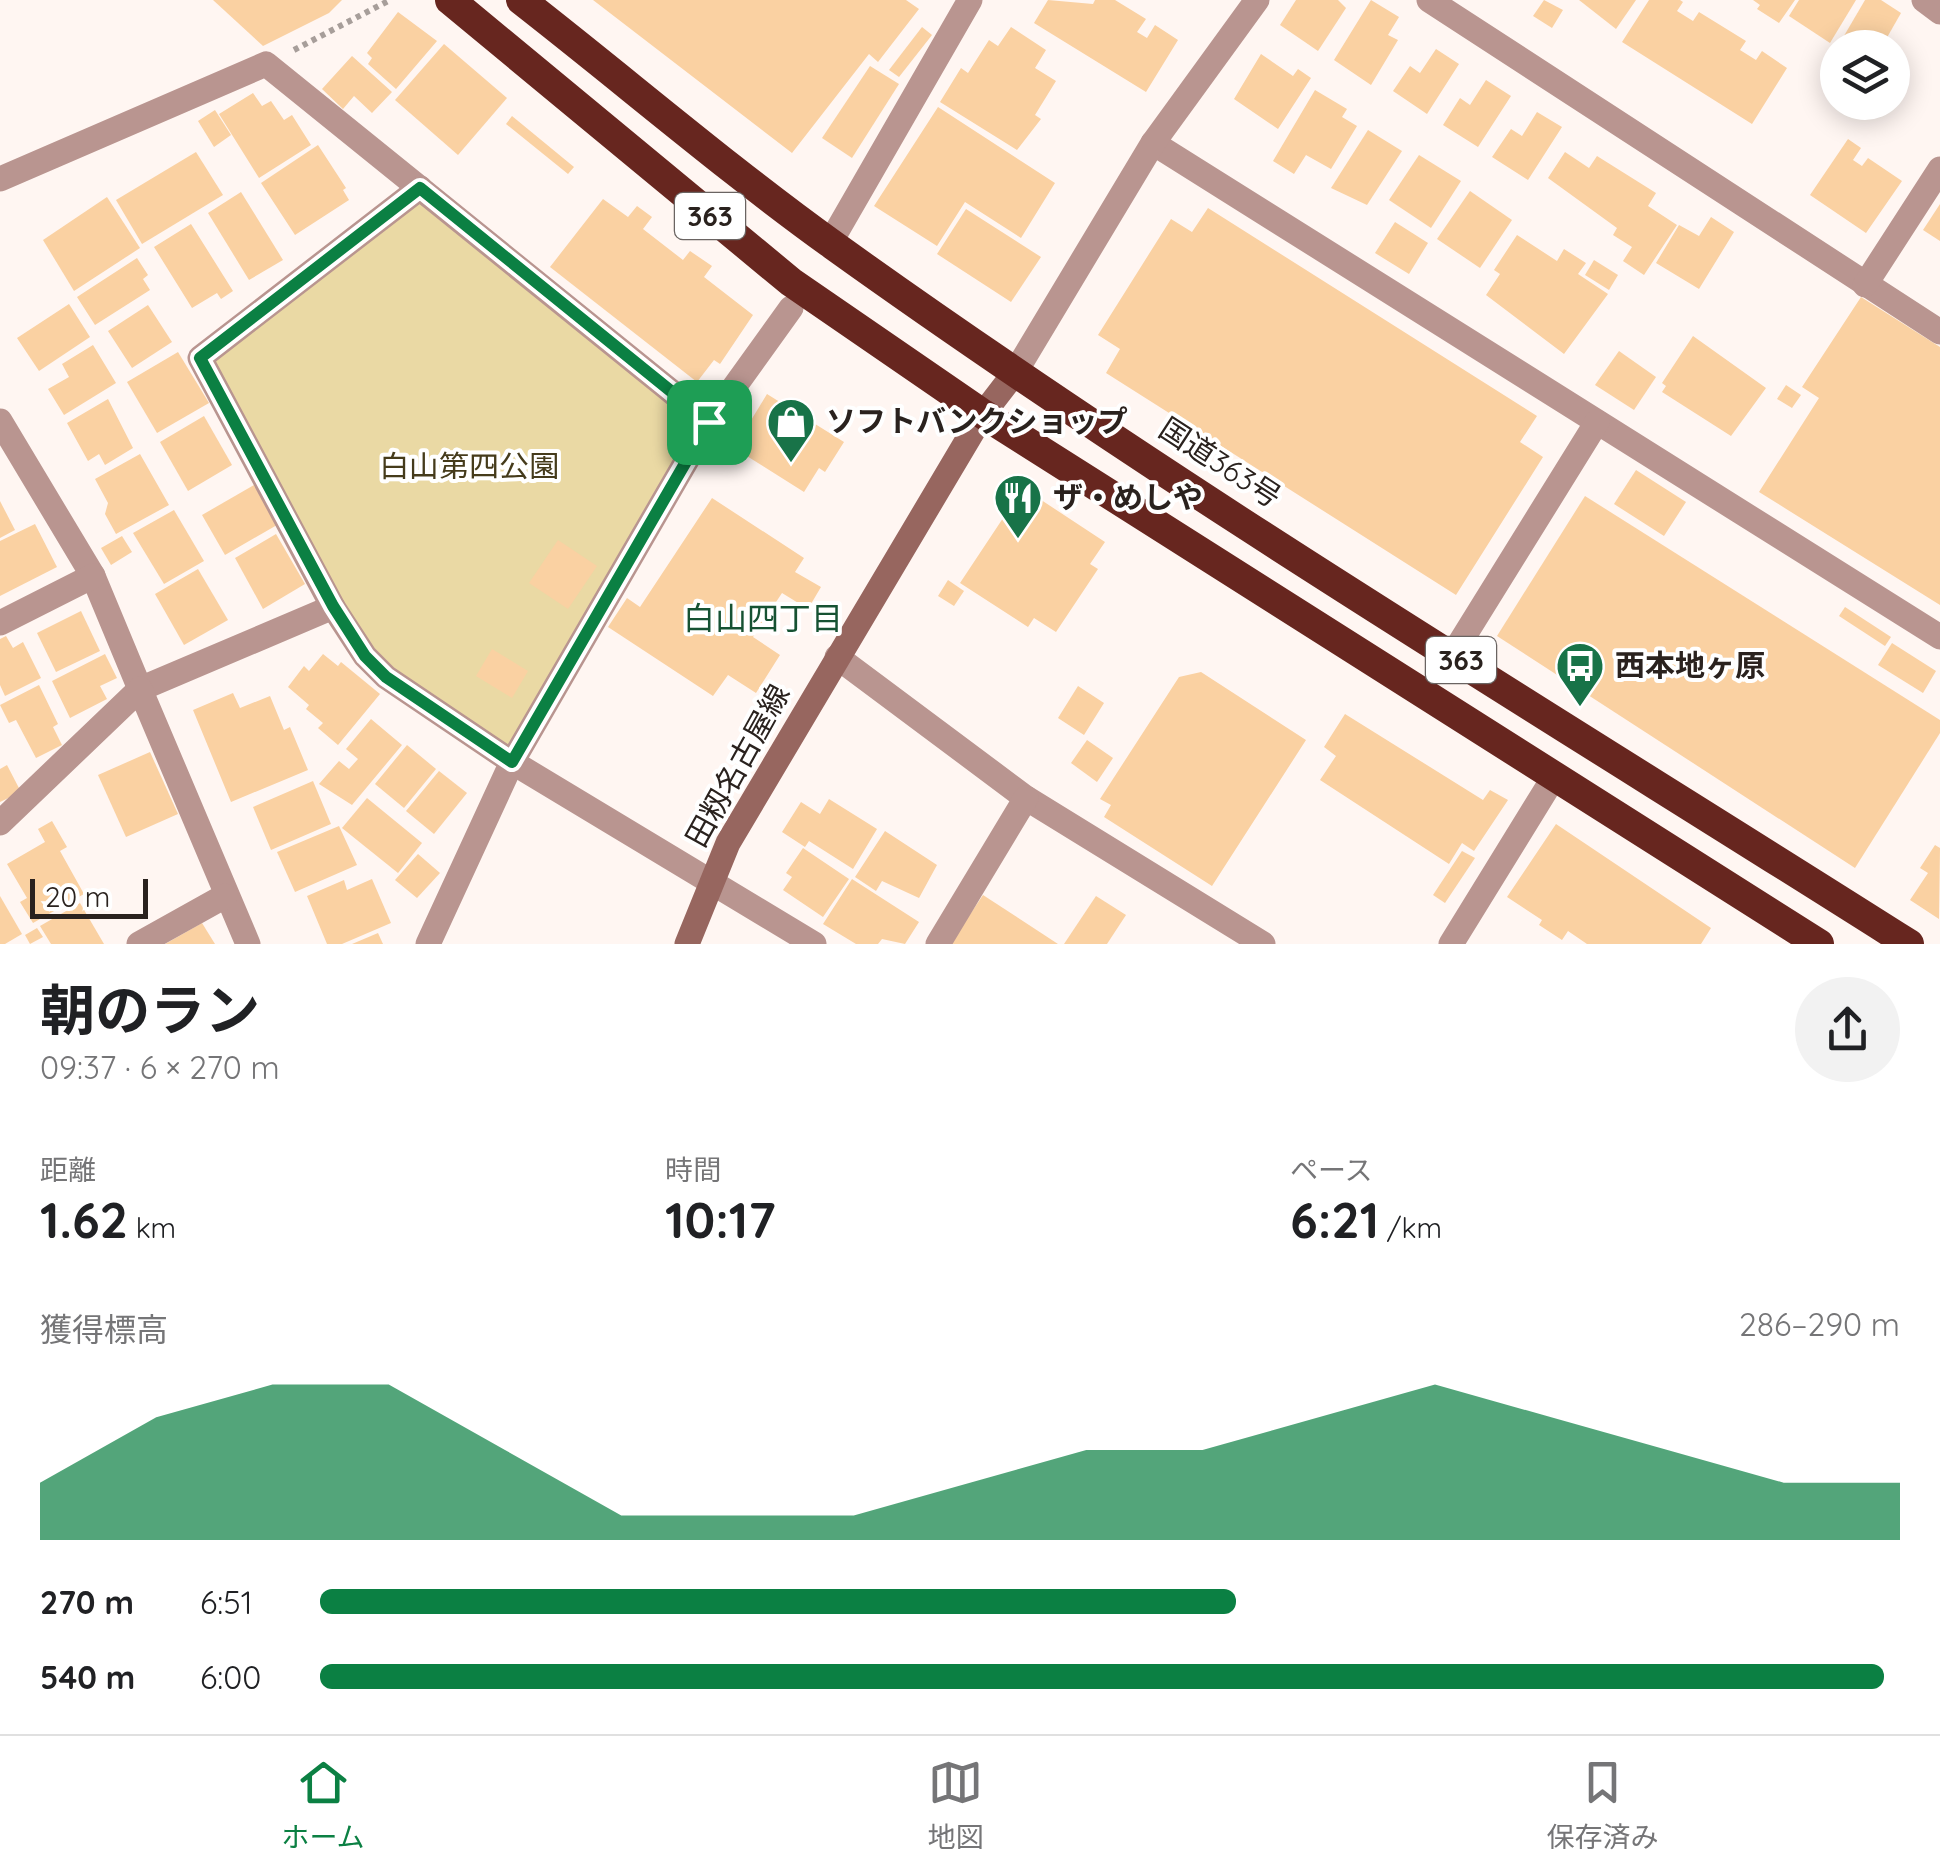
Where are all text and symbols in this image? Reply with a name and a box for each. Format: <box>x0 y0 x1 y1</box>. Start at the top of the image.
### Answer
map controls <box>1820 30 1910 120</box>
button: layers <box>1820 30 1910 120</box>
road number: 363 <box>675 193 745 239</box>
pin <box>667 380 752 465</box>
icon: arrive <box>682 395 737 450</box>
shop icon: ソフトバンクショップ <box>765 396 817 464</box>
place label: ソフトバンクショップ <box>826 402 1128 440</box>
street label: 国道363号 <box>1152 409 1289 516</box>
park label: 白山第四公園 <box>379 447 559 485</box>
restaurant icon: ザ・めしや <box>992 472 1044 540</box>
place label: ザ・めしや <box>1053 478 1203 516</box>
district label: 白山四丁目 <box>683 598 843 638</box>
road number: 363 <box>1426 637 1496 683</box>
bus stop icon: 西本地ヶ原 <box>1554 640 1606 708</box>
place label: 西本地ヶ原 <box>1615 646 1765 684</box>
street label: 田籾名古屋線 <box>677 678 797 853</box>
scale bar <box>30 874 148 918</box>
text: 20 m <box>45 879 110 914</box>
text: 朝のラン <box>40 975 260 1044</box>
button: share <box>1795 977 1900 1082</box>
text: 09:37 · 6 × 270 m <box>40 1047 280 1087</box>
text: 距離 <box>40 1152 96 1187</box>
text: 時間 <box>665 1152 721 1187</box>
text: ペース <box>1290 1152 1373 1187</box>
text: 1.62 <box>40 1188 128 1251</box>
text: 10:17 <box>665 1188 776 1251</box>
text: 6:21 <box>1290 1188 1379 1251</box>
text: km <box>128 1210 176 1245</box>
text: /km <box>1379 1210 1442 1245</box>
text: 286–290 m <box>1739 1304 1900 1344</box>
text: 獲得標高 <box>40 1309 168 1349</box>
text: 270 m <box>40 1582 134 1622</box>
text: 6:51 <box>200 1582 252 1622</box>
text: 540 m <box>40 1657 135 1697</box>
text: 6:00 <box>200 1657 261 1697</box>
tab: ホーム <box>281 1755 365 1855</box>
tab: 地図 <box>928 1755 984 1855</box>
tab: 保存済み <box>1546 1755 1659 1855</box>

